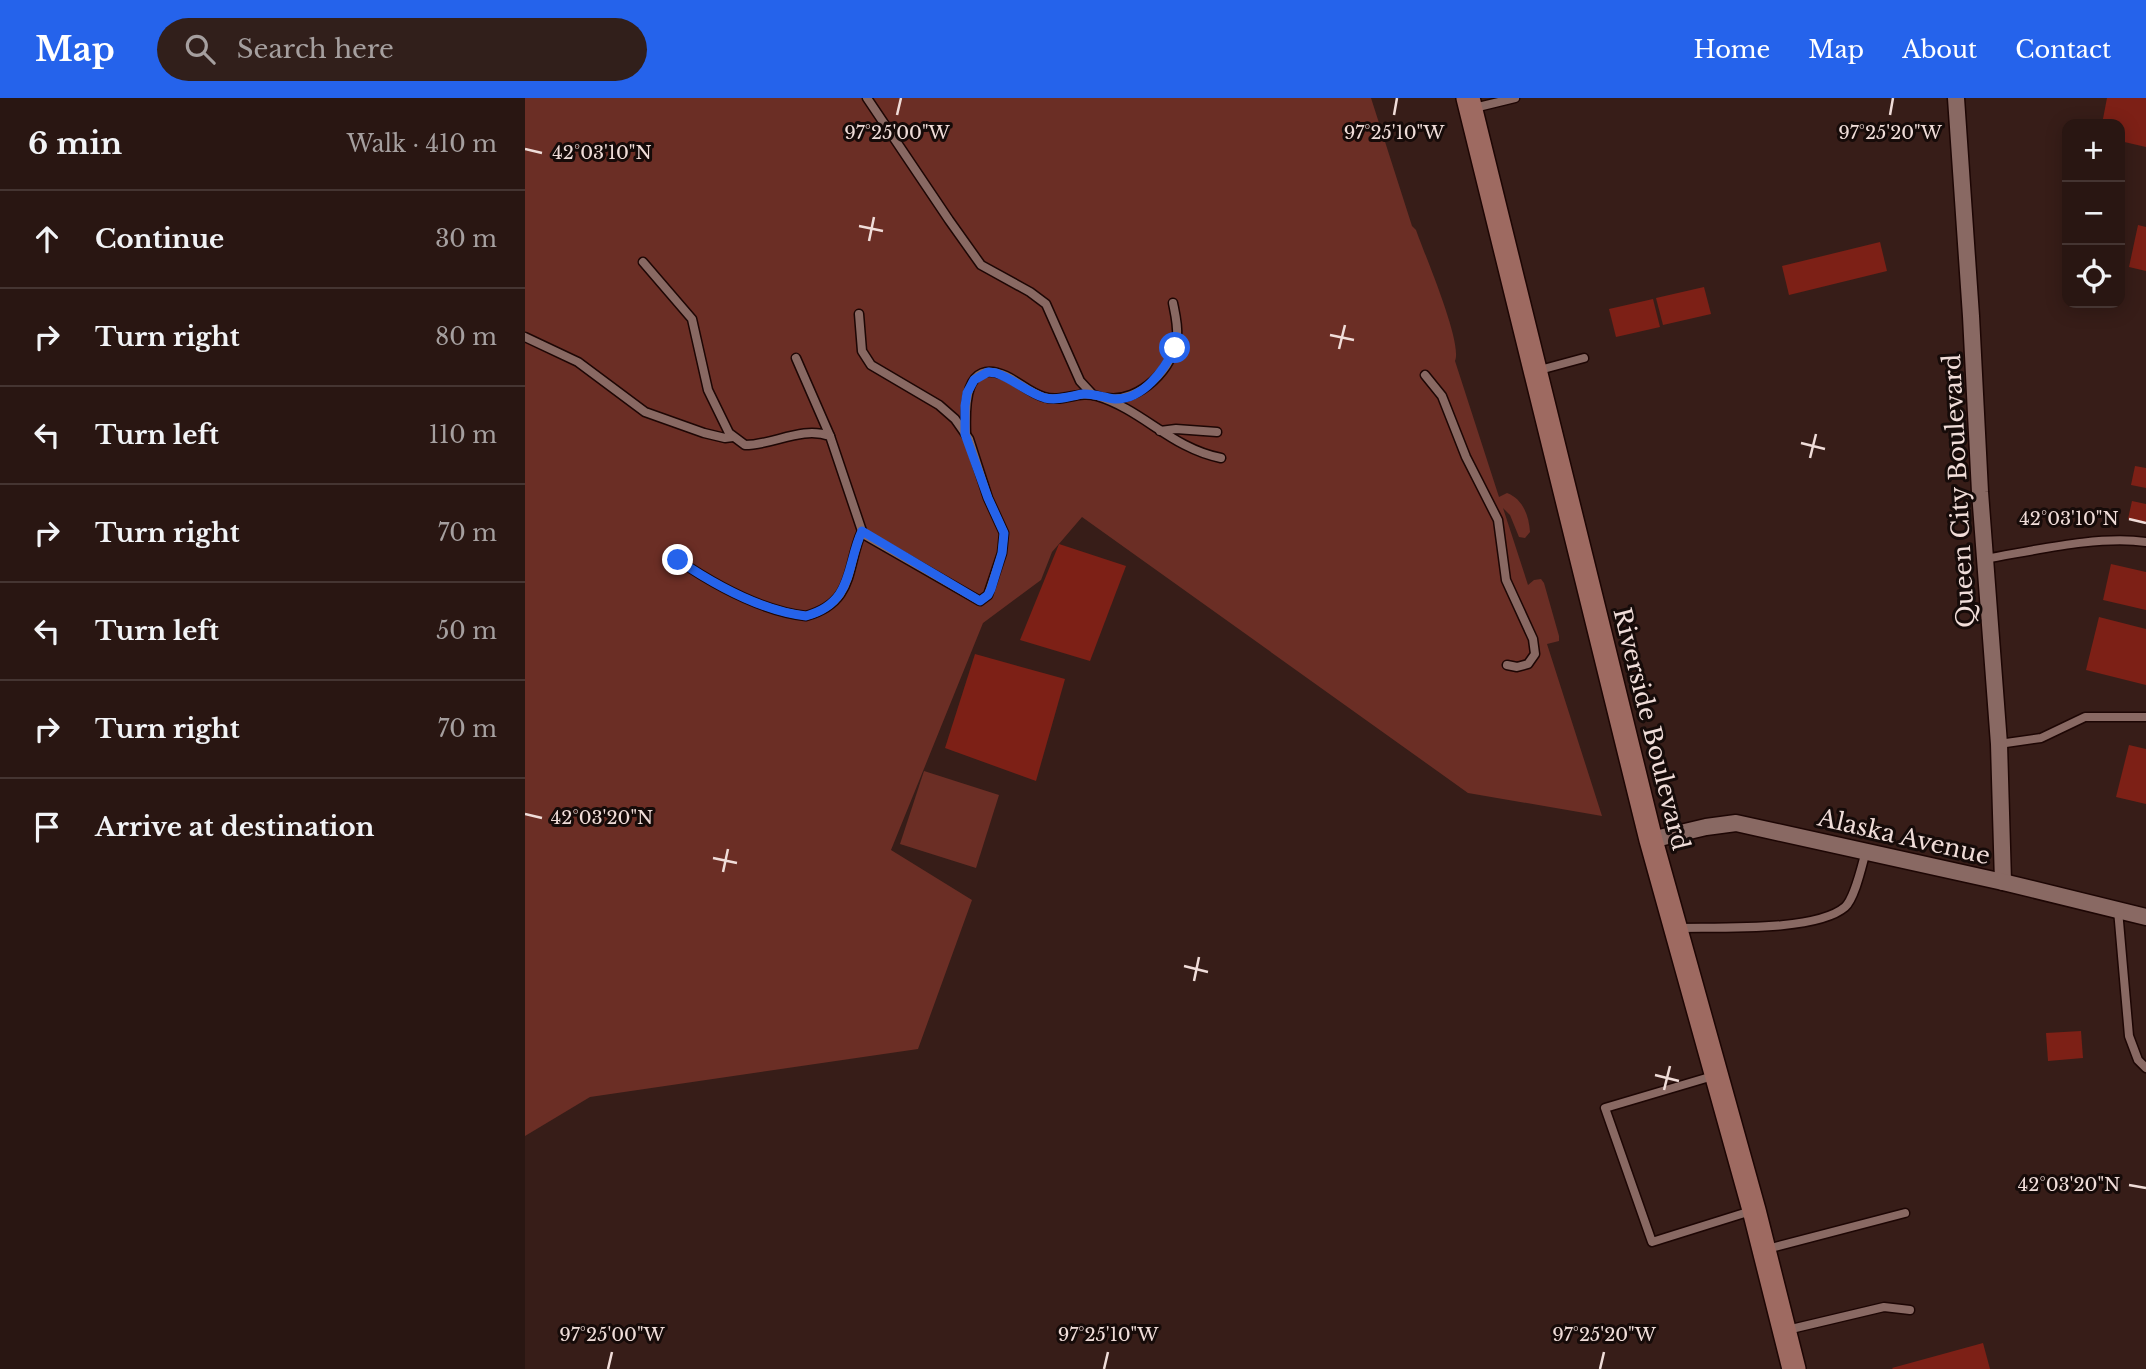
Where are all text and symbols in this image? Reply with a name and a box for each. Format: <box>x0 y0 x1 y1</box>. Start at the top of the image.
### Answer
search box <box>157 18 647 81</box>
text: Map <box>35 29 115 70</box>
icon: search <box>181 30 219 68</box>
text: Search here <box>237 33 394 65</box>
text: Home <box>1694 35 1770 64</box>
text: Map <box>1808 35 1864 64</box>
text: About <box>1902 35 1977 64</box>
text: Contact <box>2015 35 2111 64</box>
map controls <box>2062 119 2125 308</box>
button: + <box>2062 119 2125 182</box>
text: 97°25'00"W <box>844 122 951 144</box>
text: 97°25'10"W <box>1344 122 1445 144</box>
text: 97°25'20"W <box>1838 122 1943 144</box>
text: 6 min <box>28 125 122 162</box>
text: Walk · 410 m <box>347 130 497 158</box>
text: 42°03'10"N <box>552 142 652 164</box>
button: − <box>2062 182 2125 245</box>
icon: ahead <box>28 220 66 258</box>
text: Continue <box>95 223 224 255</box>
text: 30 m <box>435 225 497 253</box>
button: locate <box>2062 245 2125 308</box>
icon: right <box>28 318 66 356</box>
text: Turn right <box>95 321 240 353</box>
text: 80 m <box>435 323 497 351</box>
route start <box>1159 332 1190 363</box>
street label: Queen City Boulevard <box>1937 353 1980 629</box>
icon: left <box>28 416 66 454</box>
text: Turn left <box>95 419 219 451</box>
text: 110 m <box>429 421 497 449</box>
text: 42°03'10"N <box>2019 508 2119 530</box>
icon: right <box>28 514 66 552</box>
text: Turn right <box>95 517 240 549</box>
text: 70 m <box>438 519 497 547</box>
route end <box>662 544 693 575</box>
street label: Riverside Boulevard <box>1607 605 1696 853</box>
icon: left <box>28 612 66 650</box>
text: Turn left <box>95 615 219 647</box>
text: 50 m <box>436 617 497 645</box>
icon: right <box>28 710 66 748</box>
text: Turn right <box>95 713 240 745</box>
text: 70 m <box>438 715 497 743</box>
street label: Alaska Avenue <box>1814 802 1993 870</box>
text: 42°03'20"N <box>551 807 653 829</box>
icon: arrive <box>28 808 66 846</box>
text: Arrive at destination <box>95 811 375 843</box>
text: 42°03'20"N <box>2018 1174 2120 1196</box>
text: 97°25'00"W <box>559 1324 666 1346</box>
text: 97°25'10"W <box>1058 1324 1159 1346</box>
text: 97°25'20"W <box>1552 1324 1657 1346</box>

